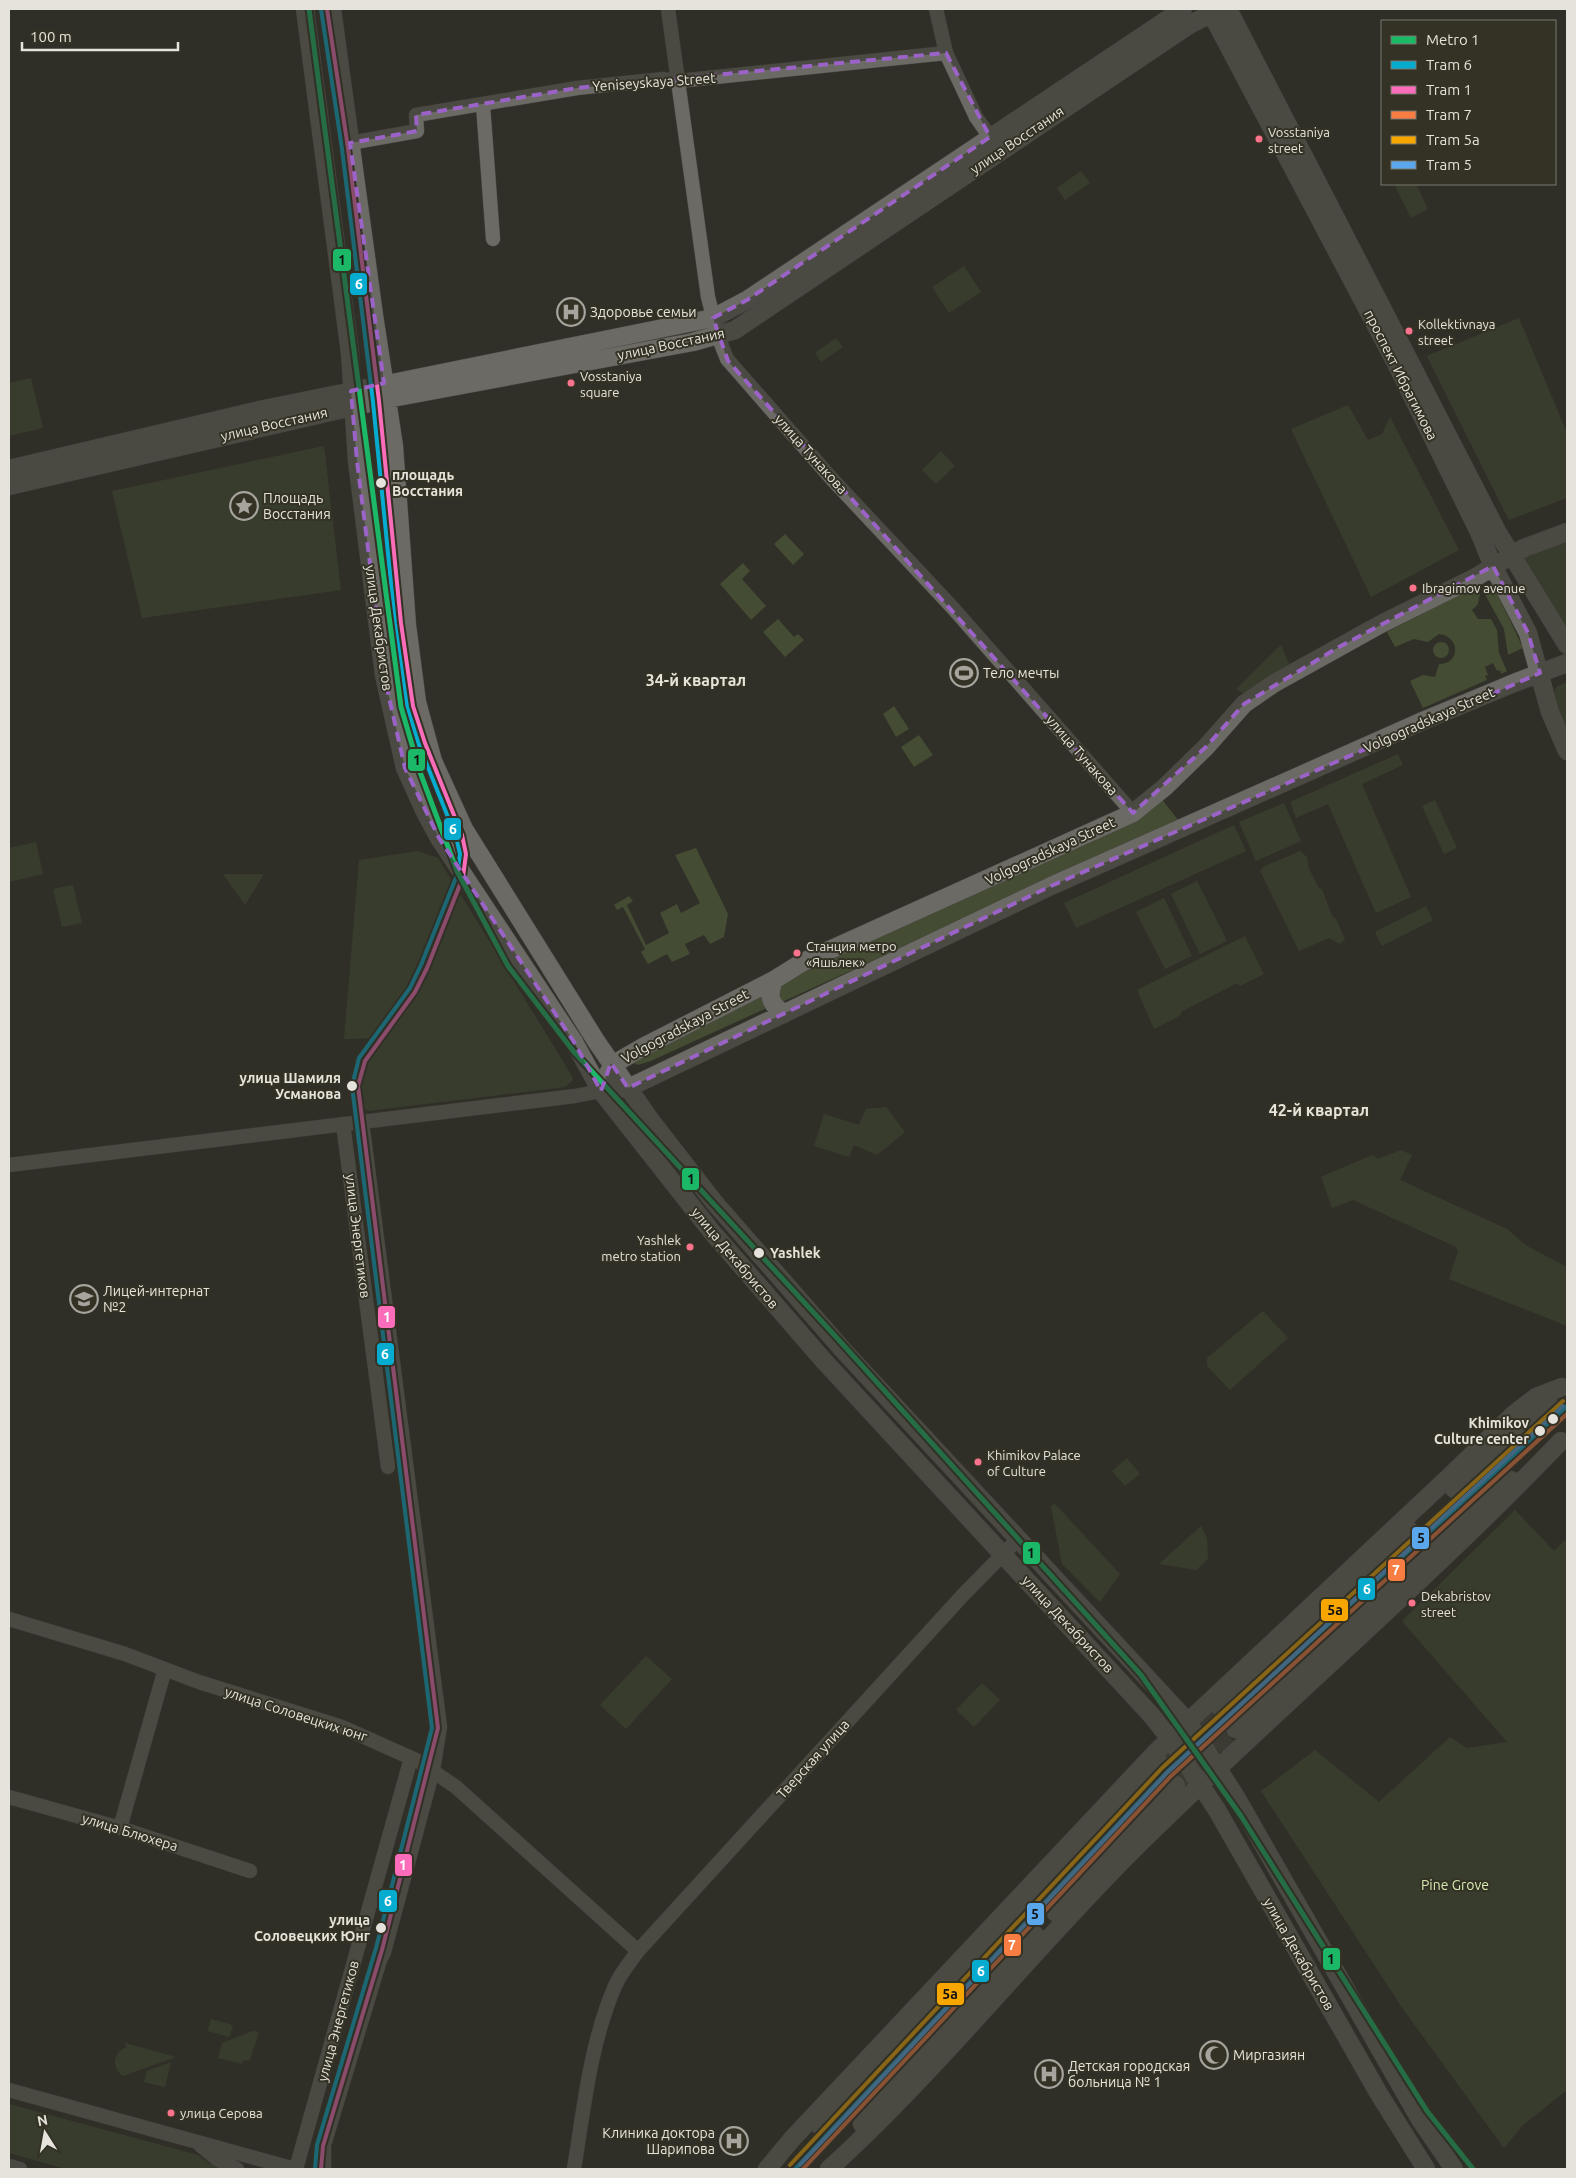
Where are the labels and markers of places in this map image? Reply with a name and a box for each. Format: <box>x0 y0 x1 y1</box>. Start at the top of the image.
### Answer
place label: Vosstaniya street <box>1268 125 1330 155</box>
marker: Vosstaniya street <box>1254 134 1264 144</box>
hospital icon: Здоровье семьи <box>556 297 586 327</box>
place label: Здоровье семьи <box>590 304 697 320</box>
place label: Kollektivnaya street <box>1418 317 1496 347</box>
marker: Kollektivnaya street <box>1404 326 1414 336</box>
place label: Vosstaniya square <box>580 369 642 399</box>
marker: Vosstaniya square <box>566 378 576 388</box>
place label: площадь Восстания <box>392 467 463 499</box>
marker: площадь Восстания <box>374 476 388 490</box>
place label: Площадь Восстания <box>263 490 331 522</box>
place icon: Площадь Восстания <box>229 491 259 521</box>
place label: Ibragimov avenue <box>1422 581 1525 595</box>
marker: Ibragimov avenue <box>1408 583 1418 593</box>
sports icon: Тело мечты <box>949 658 979 688</box>
place label: Тело мечты <box>983 665 1059 681</box>
place label: Станция метро «Яшьлек» <box>806 939 897 969</box>
marker: Станция метро «Яшьлек» <box>792 948 802 958</box>
place label: улица Шамиля Усманова <box>240 1070 341 1102</box>
marker: улица Шамиля Усманова <box>345 1079 359 1093</box>
place label: Yashlek metro station <box>601 1233 681 1263</box>
marker: Yashlek metro station <box>685 1242 695 1252</box>
place label: Yashlek <box>770 1245 821 1261</box>
marker: Yashlek <box>752 1246 766 1260</box>
place label: Лицей-интернат №2 <box>103 1283 209 1315</box>
school or university icon: Лицей-интернат №2 <box>69 1284 99 1314</box>
unlabelled marker <box>1546 1412 1560 1426</box>
place label: Khimikov Culture center <box>1434 1415 1530 1447</box>
marker: Khimikov Culture center <box>1533 1424 1547 1438</box>
place label: Khimikov Palace of Culture <box>987 1448 1081 1478</box>
marker: Khimikov Palace of Culture <box>973 1457 983 1467</box>
place label: Dekabristov street <box>1421 1589 1492 1619</box>
marker: Dekabristov street <box>1407 1598 1417 1608</box>
place label: улица Соловецких Юнг <box>254 1912 371 1944</box>
marker: улица Соловецких Юнг <box>374 1921 388 1935</box>
mosque icon: Миргазиян <box>1199 2040 1229 2070</box>
place label: Миргазиян <box>1233 2047 1305 2063</box>
place label: Детская городская больница № 1 <box>1068 2058 1190 2090</box>
hospital icon: Детская городская больница № 1 <box>1034 2059 1064 2089</box>
place label: улица Серова <box>180 2106 263 2120</box>
marker: улица Серова <box>166 2108 176 2118</box>
place label: Клиника доктора Шарипова <box>602 2125 715 2157</box>
hospital icon: Клиника доктора Шарипова <box>719 2126 749 2156</box>

